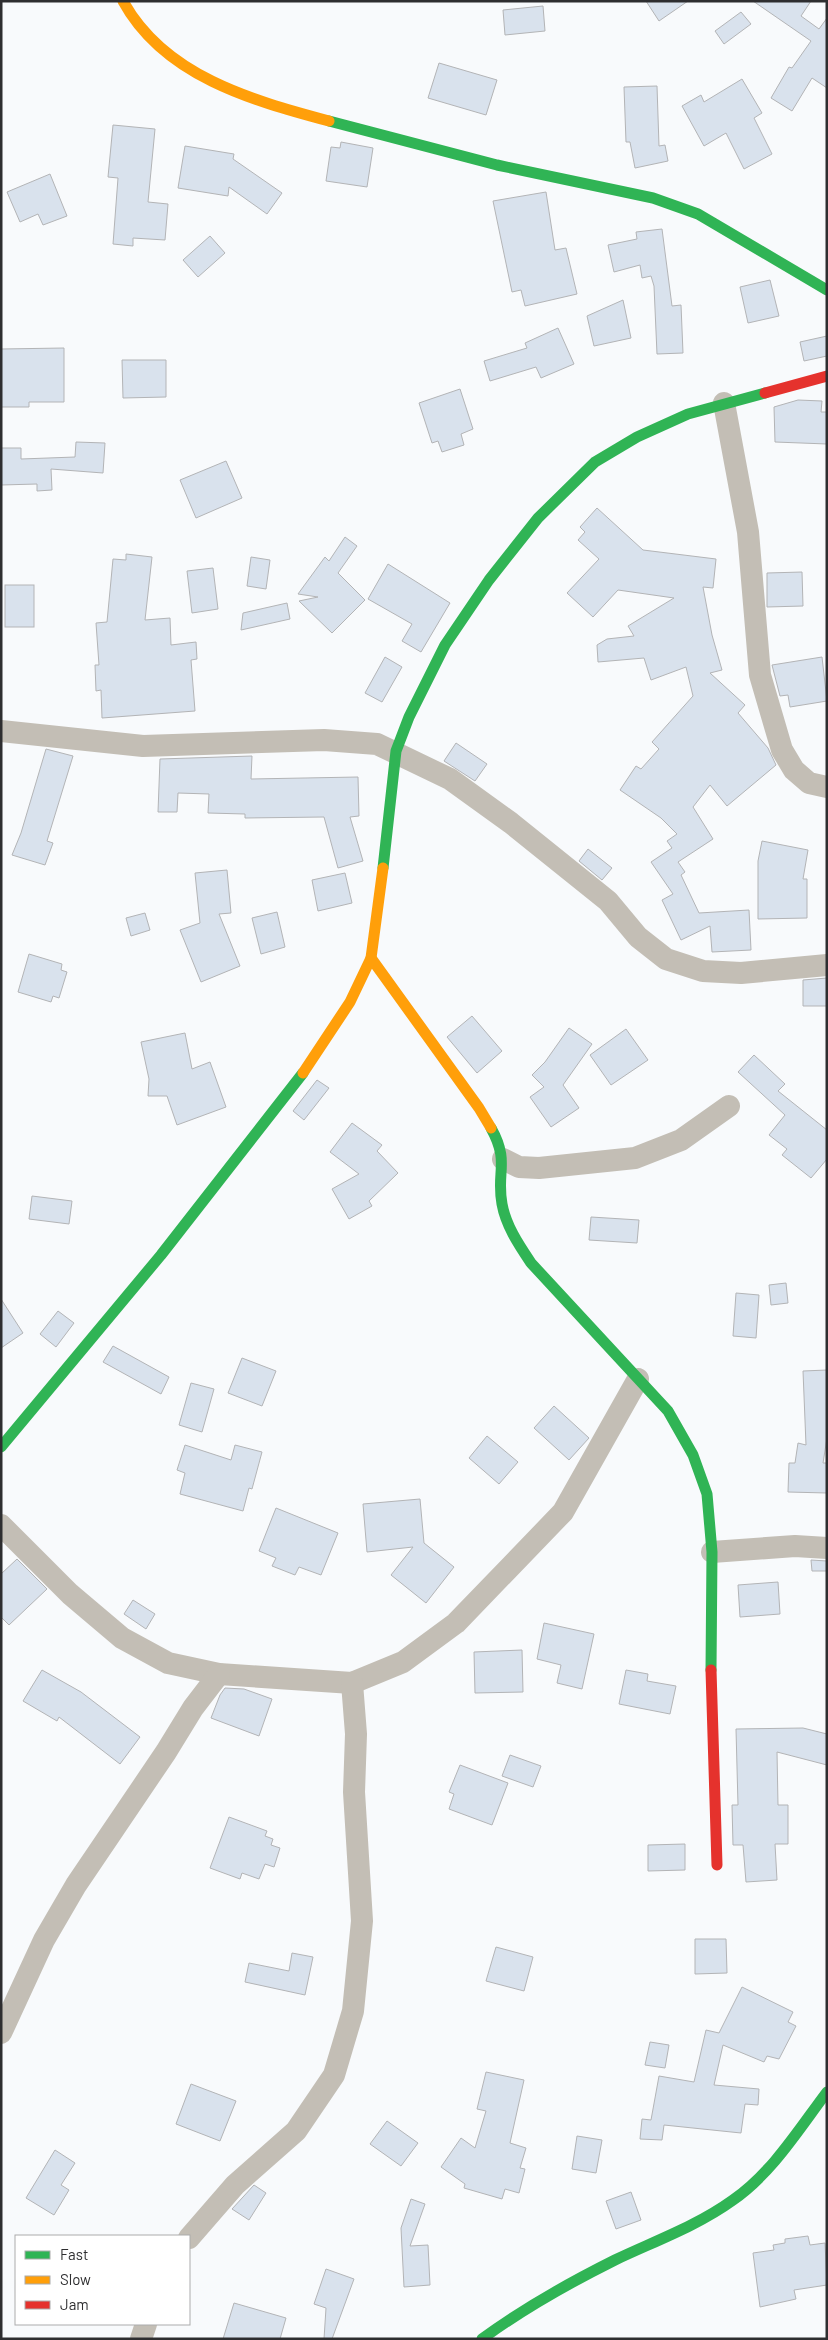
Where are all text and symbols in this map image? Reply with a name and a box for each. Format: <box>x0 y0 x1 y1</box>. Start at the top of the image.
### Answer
legend <box>15 2235 190 2325</box>
text: Fast <box>60 2245 88 2263</box>
text: Slow <box>60 2270 91 2288</box>
text: Jam <box>60 2295 89 2313</box>

